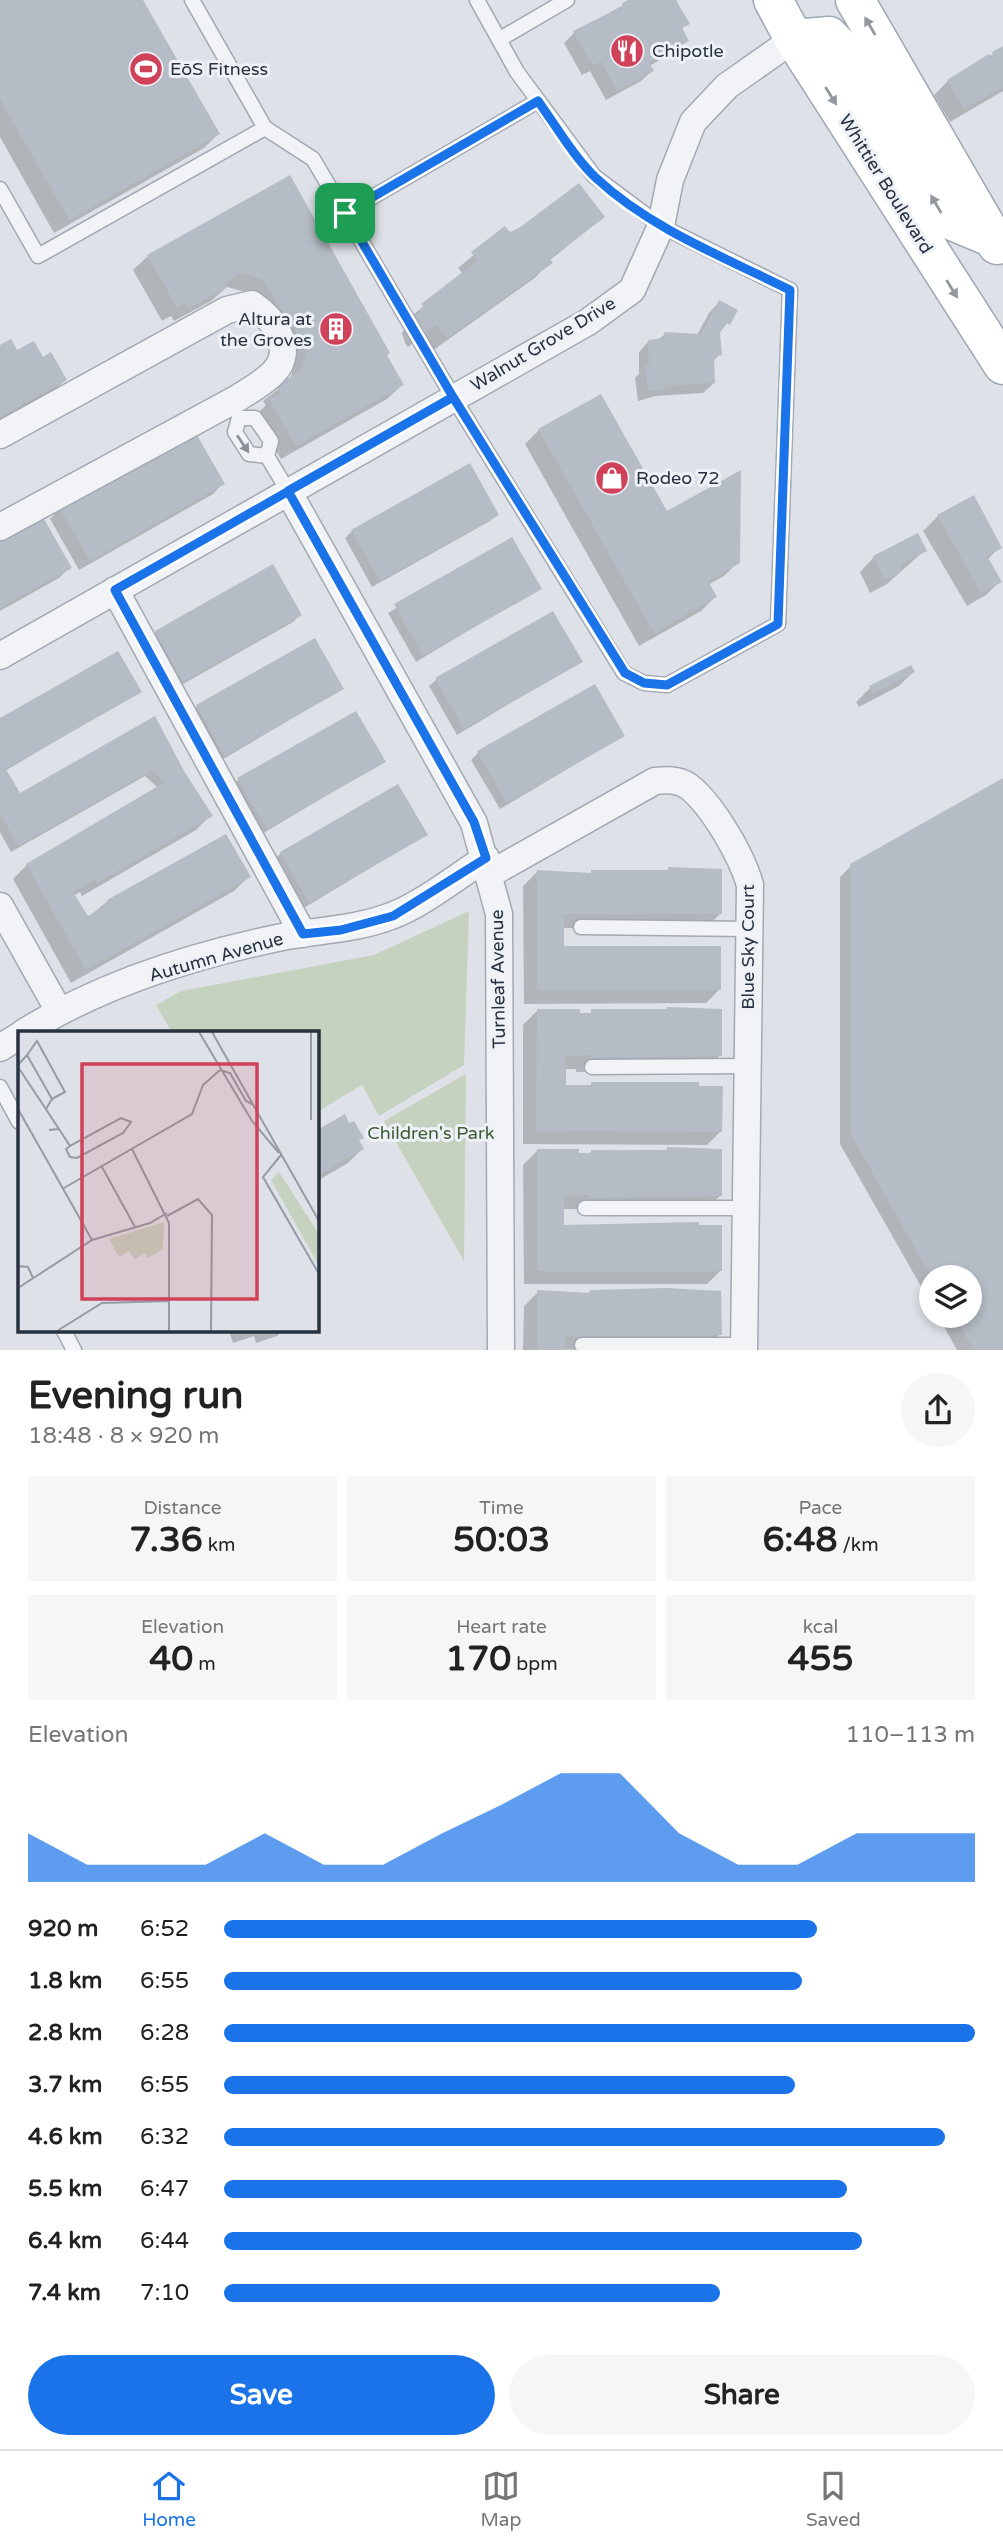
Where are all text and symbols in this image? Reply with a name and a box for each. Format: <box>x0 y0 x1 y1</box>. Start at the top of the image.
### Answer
one-way arrow <box>864 16 876 36</box>
restaurant icon: Chipotle <box>608 32 646 70</box>
place label: Chipotle <box>652 40 724 62</box>
sports icon: EōS Fitness <box>127 50 165 88</box>
place label: EōS Fitness <box>170 58 268 80</box>
one-way arrow <box>824 87 837 106</box>
street label: Whittier Boulevard <box>834 110 938 258</box>
pin <box>315 183 375 243</box>
icon: arrive <box>326 194 364 232</box>
one-way arrow <box>930 195 942 214</box>
one-way arrow <box>946 279 959 298</box>
street label: Walnut Grove Drive <box>467 292 619 396</box>
place label: Altura at the Groves <box>220 308 312 351</box>
building icon: Altura at the Groves <box>317 310 355 348</box>
one-way arrow <box>236 435 250 453</box>
shop icon: Rodeo 72 <box>593 459 631 497</box>
place label: Rodeo 72 <box>636 467 720 489</box>
street label: Blue Sky Court <box>737 884 759 1010</box>
street label: Turnleaf Avenue <box>486 909 510 1049</box>
street label: Autumn Avenue <box>146 927 286 987</box>
inset map <box>18 1031 318 1332</box>
park label: Children's Park <box>367 1122 495 1144</box>
map controls <box>919 1265 982 1328</box>
button: layers <box>919 1265 982 1328</box>
text: Evening run <box>28 1373 243 1419</box>
button: share <box>901 1373 975 1447</box>
text: 18:48 · 8 × 920 m <box>28 1422 219 1450</box>
text: Distance <box>143 1497 222 1519</box>
text: Time <box>479 1497 524 1519</box>
text: Pace <box>799 1497 842 1519</box>
text: 7.36 <box>129 1519 203 1561</box>
text: 50:03 <box>453 1519 550 1561</box>
text: 6:48 <box>762 1519 837 1561</box>
text: km <box>203 1534 236 1556</box>
text: /km <box>837 1534 879 1556</box>
text: Elevation <box>141 1616 224 1638</box>
text: Heart rate <box>456 1616 547 1638</box>
text: kcal <box>803 1616 838 1638</box>
text: 40 <box>149 1638 193 1680</box>
text: 170 <box>445 1638 511 1680</box>
text: 455 <box>788 1638 853 1680</box>
text: m <box>193 1653 216 1675</box>
text: bpm <box>511 1653 558 1675</box>
text: Elevation <box>28 1721 129 1749</box>
text: 110–113 m <box>846 1721 975 1749</box>
text: 920 m <box>28 1915 98 1943</box>
text: 6:52 <box>140 1915 189 1943</box>
text: 1.8 km <box>28 1967 102 1995</box>
text: 6:55 <box>140 1967 189 1995</box>
text: 2.8 km <box>28 2019 102 2047</box>
text: 6:28 <box>140 2019 189 2047</box>
text: 3.7 km <box>28 2071 102 2099</box>
text: 6:55 <box>140 2071 189 2099</box>
text: 4.6 km <box>28 2123 103 2151</box>
text: 6:32 <box>140 2123 189 2151</box>
text: 5.5 km <box>28 2175 102 2203</box>
text: 6:47 <box>140 2175 189 2203</box>
text: 6.4 km <box>28 2227 102 2255</box>
text: 6:44 <box>140 2227 189 2255</box>
text: 7.4 km <box>28 2279 101 2307</box>
text: 7:10 <box>140 2279 189 2307</box>
button: Save <box>28 2355 495 2435</box>
button: Share <box>509 2355 975 2435</box>
tab: Home <box>142 2467 196 2531</box>
tab: Map <box>480 2467 521 2531</box>
tab: Saved <box>806 2467 861 2531</box>

